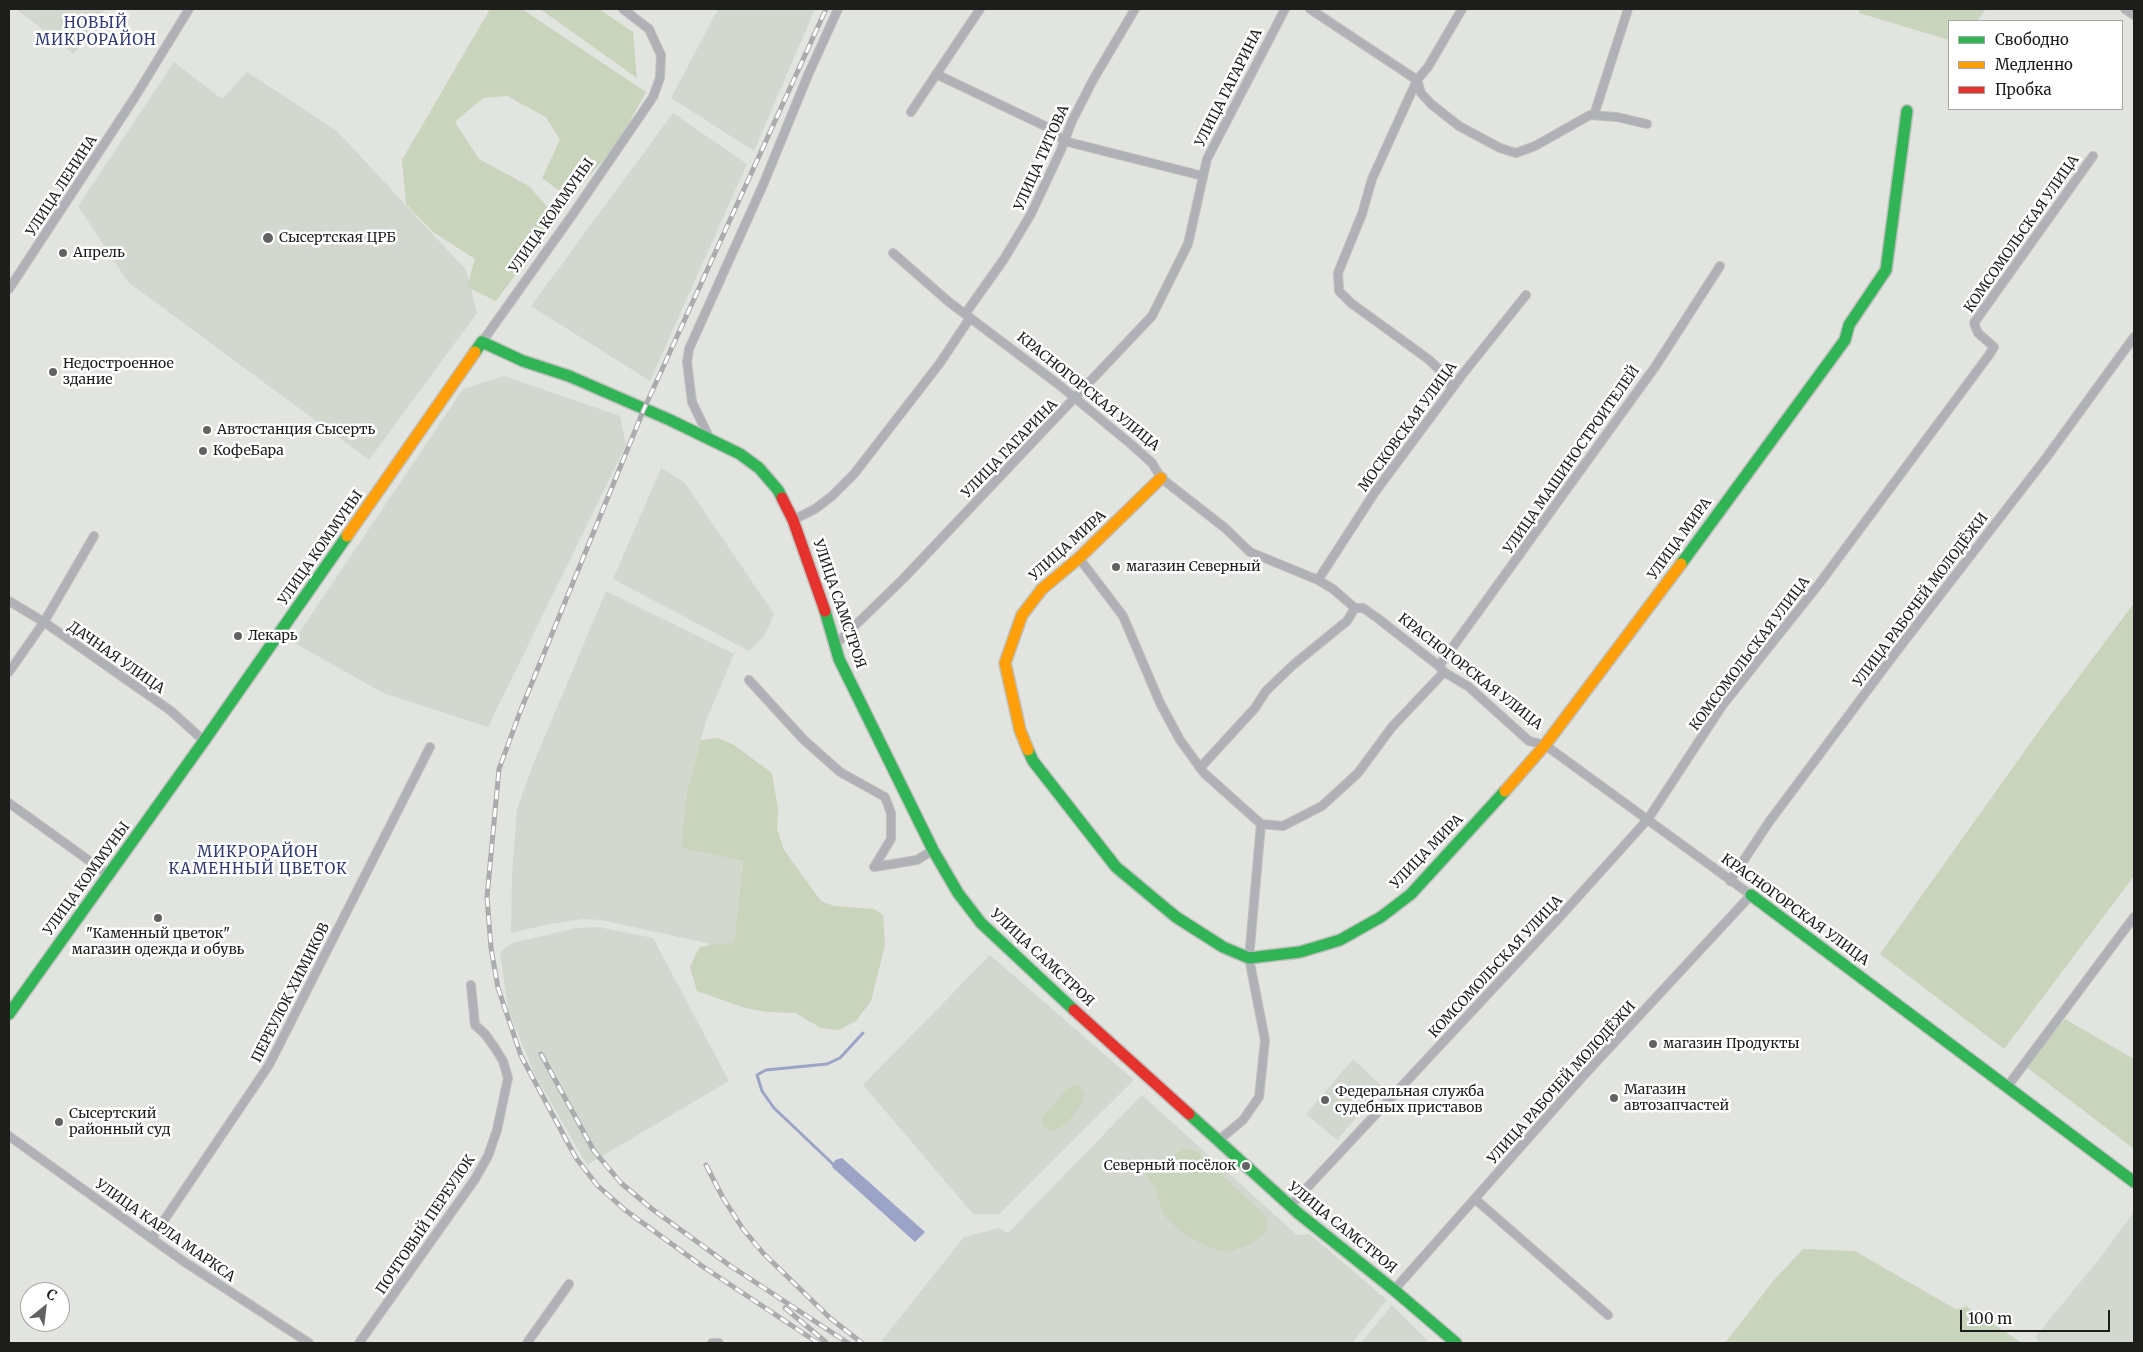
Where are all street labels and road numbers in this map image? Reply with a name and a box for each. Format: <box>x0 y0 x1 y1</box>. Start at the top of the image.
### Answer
street label: УЛИЦА ГАГАРИНА <box>1192 26 1266 150</box>
street label: УЛИЦА ТИТОВА <box>1011 103 1073 213</box>
street label: УЛИЦА ЛЕНИНА <box>23 132 101 240</box>
street label: КОМСОМОЛЬСКАЯ УЛИЦА <box>1961 152 2083 316</box>
street label: УЛИЦА КОММУНЫ <box>506 155 598 277</box>
street label: КРАСНОГОРСКАЯ УЛИЦА <box>1013 329 1163 455</box>
street label: МОСКОВСКАЯ УЛИЦА <box>1355 359 1461 495</box>
street label: УЛИЦА МАШИНОСТРОИТЕЛЕЙ <box>1500 363 1644 557</box>
street label: УЛИЦА ГАГАРИНА <box>959 396 1061 502</box>
street label: УЛИЦА КОММУНЫ <box>275 487 367 609</box>
street label: УЛИЦА МИРА <box>1645 495 1715 583</box>
street label: УЛИЦА МИРА <box>1026 507 1110 585</box>
street label: УЛИЦА РАБОЧЕЙ МОЛОДЁЖИ <box>1850 510 1992 690</box>
street label: УЛИЦА САМСТРОЯ <box>809 537 869 671</box>
street label: КОМСОМОЛЬСКАЯ УЛИЦА <box>1687 574 1813 734</box>
street label: КРАСНОГОРСКАЯ УЛИЦА <box>1394 610 1546 734</box>
street label: ДАЧНАЯ УЛИЦА <box>64 618 168 698</box>
street label: УЛИЦА МИРА <box>1387 811 1467 893</box>
street label: УЛИЦА КОММУНЫ <box>40 819 134 939</box>
street label: КРАСНОГОРСКАЯ УЛИЦА <box>1718 851 1872 969</box>
street label: КОМСОМОЛЬСКАЯ УЛИЦА <box>1426 892 1566 1042</box>
street label: УЛИЦА САМСТРОЯ <box>987 906 1097 1010</box>
street label: ПЕРЕУЛОК ХИМИКОВ <box>248 920 334 1066</box>
street label: УЛИЦА РАБОЧЕЙ МОЛОДЁЖИ <box>1484 998 1640 1168</box>
street label: ПОЧТОВЫЙ ПЕРЕУЛОК <box>373 1152 479 1298</box>
street label: УЛИЦА КАРЛА МАРКСА <box>92 1176 238 1286</box>
street label: УЛИЦА САМСТРОЯ <box>1284 1179 1400 1277</box>

